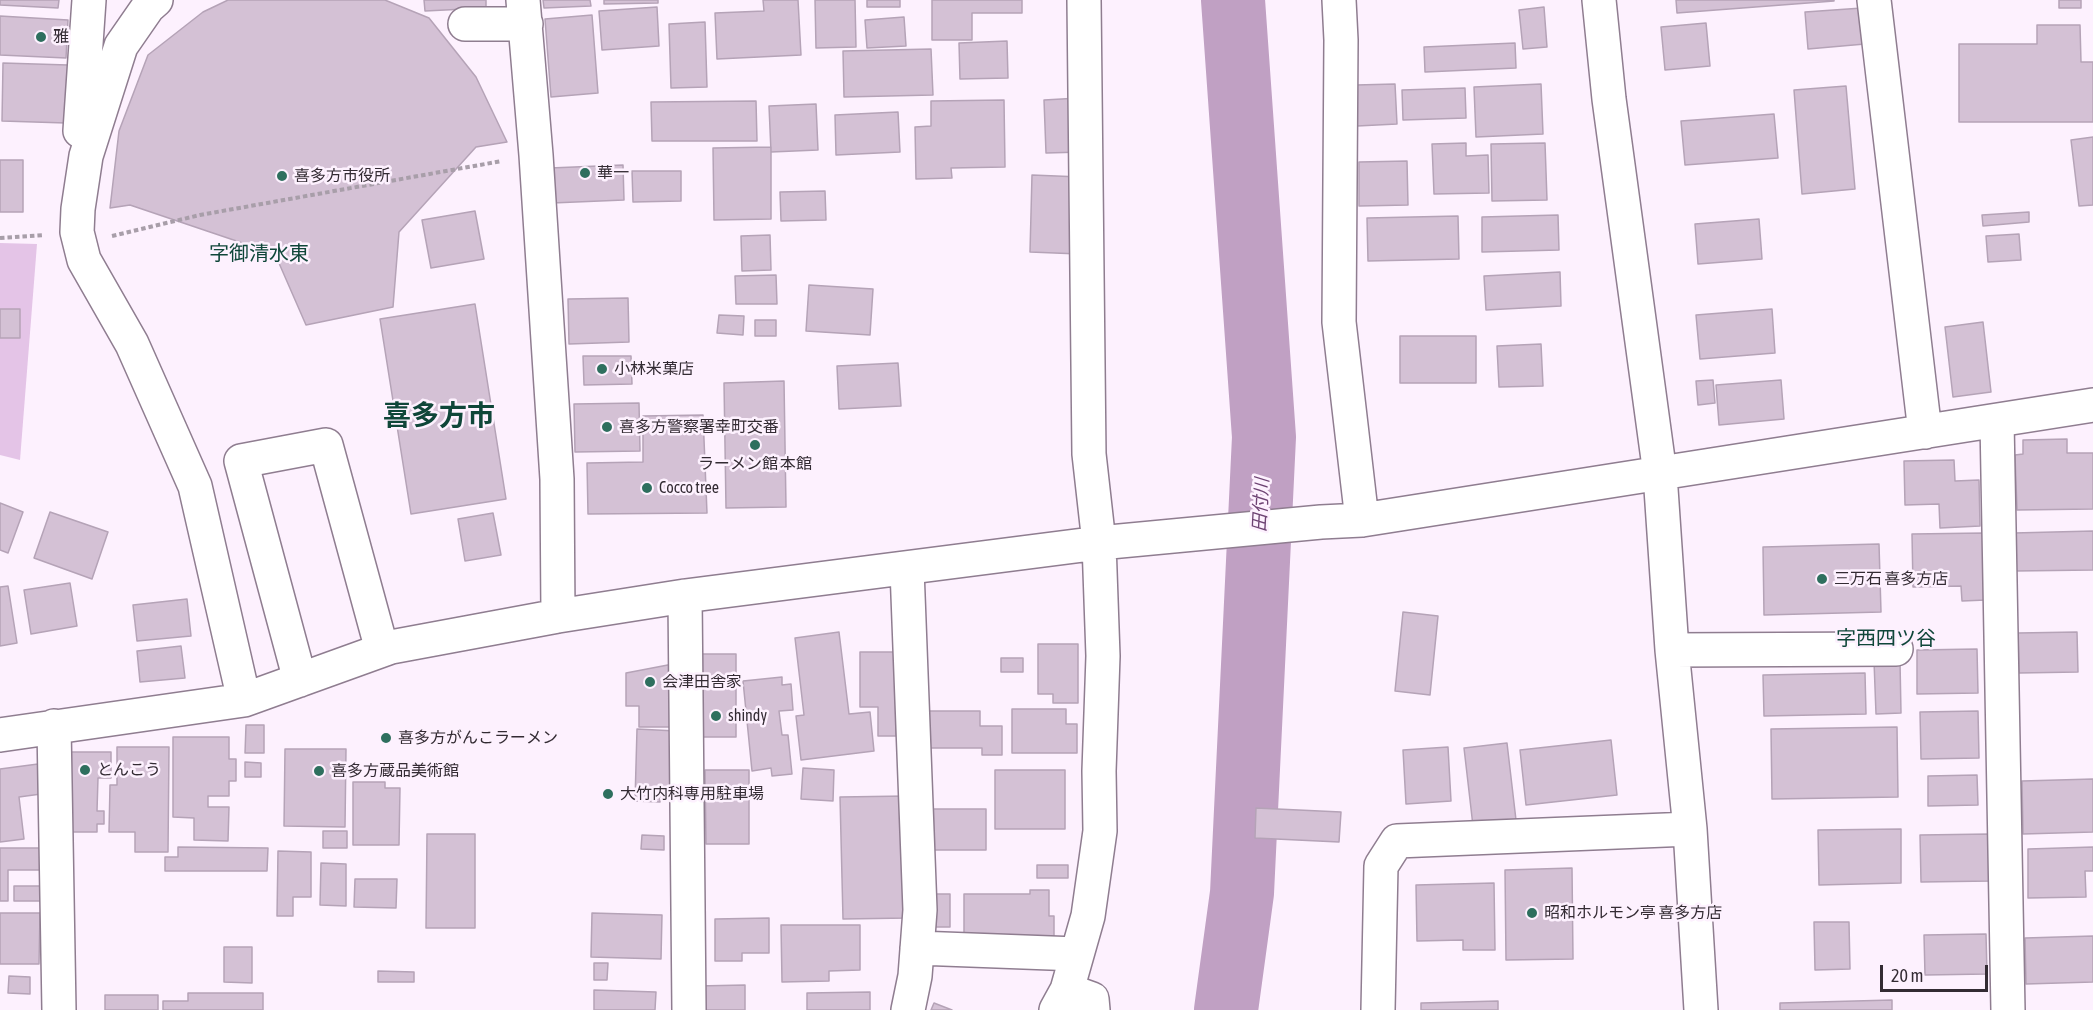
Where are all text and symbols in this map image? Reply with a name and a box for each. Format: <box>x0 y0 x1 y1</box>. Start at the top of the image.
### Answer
place label: 雅 <box>53 27 69 47</box>
marker: 雅 <box>34 30 48 44</box>
place label: 華一 <box>597 163 629 183</box>
place label: 喜多方市役所 <box>294 166 390 186</box>
marker: 華一 <box>578 166 592 180</box>
marker: 喜多方市役所 <box>275 169 289 183</box>
district label: 字御清水東 <box>209 242 309 266</box>
place label: 小林米菓店 <box>614 359 694 379</box>
marker: 小林米菓店 <box>595 362 609 376</box>
district label: 喜多方市 <box>383 399 495 433</box>
place label: 喜多方警察署幸町交番 <box>619 417 779 437</box>
marker: 喜多方警察署幸町交番 <box>600 420 614 434</box>
marker: ラーメン館 本館 <box>748 438 762 452</box>
place label: ラーメン館 本館 <box>698 454 812 474</box>
water label: 田付川 <box>1249 477 1273 533</box>
place label: Cocco tree <box>659 478 719 498</box>
marker: Cocco tree <box>640 481 654 495</box>
place label: 三万石 喜多方店 <box>1834 569 1948 589</box>
marker: 三万石 喜多方店 <box>1815 572 1829 586</box>
district label: 字西四ツ谷 <box>1836 627 1936 651</box>
place label: 会津田舎家 <box>662 672 742 692</box>
marker: 会津田舎家 <box>643 675 657 689</box>
place label: shindy <box>728 706 767 726</box>
marker: shindy <box>709 709 723 723</box>
place label: 喜多方がんこラーメン <box>398 728 558 748</box>
marker: 喜多方がんこラーメン <box>379 731 393 745</box>
place label: とんこう <box>97 760 161 780</box>
place label: 喜多方蔵品美術館 <box>331 761 459 781</box>
marker: とんこう <box>78 763 92 777</box>
marker: 喜多方蔵品美術館 <box>312 764 326 778</box>
place label: 大竹内科専用駐車場 <box>620 784 764 804</box>
marker: 大竹内科専用駐車場 <box>601 787 615 801</box>
place label: 昭和ホルモン亭 喜多方店 <box>1544 903 1722 923</box>
marker: 昭和ホルモン亭 喜多方店 <box>1525 906 1539 920</box>
scale bar <box>1883 953 1991 991</box>
text: 20 m <box>1891 965 1923 986</box>

